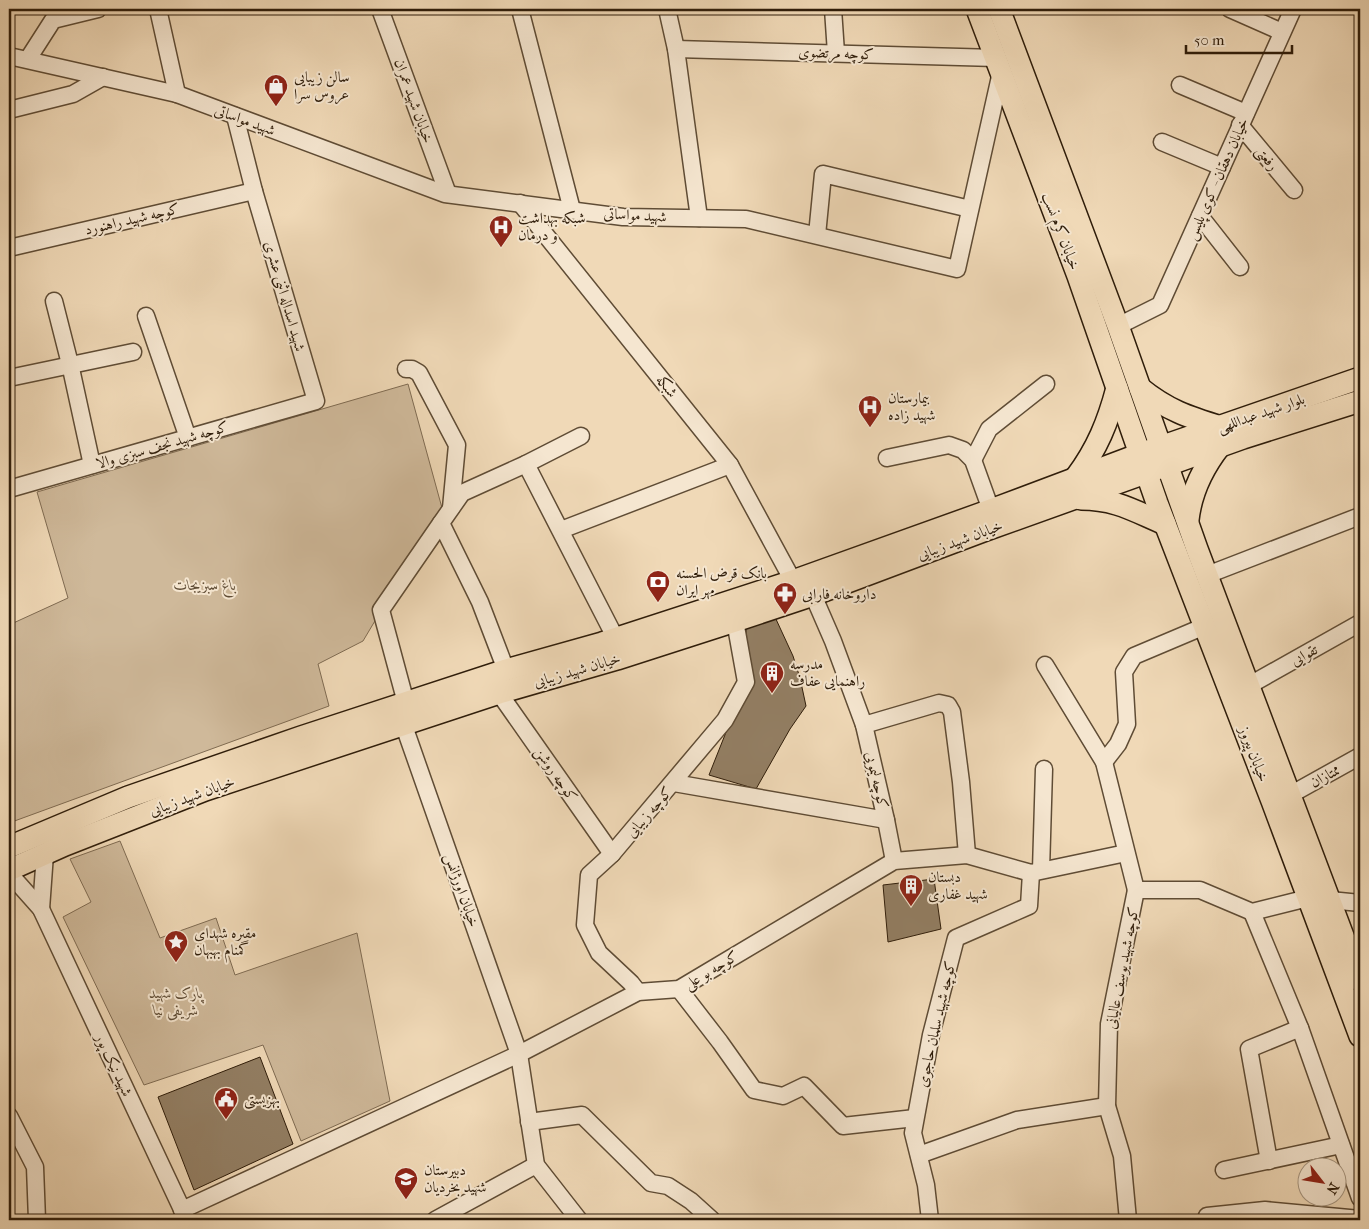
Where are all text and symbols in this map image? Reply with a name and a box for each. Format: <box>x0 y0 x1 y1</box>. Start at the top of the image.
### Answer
scale bar <box>1186 22 1293 54</box>
text: 50 m <box>1194 31 1225 49</box>
street label: کوچه مرتضوی <box>798 43 874 65</box>
street label: خیابان شهید عمران <box>389 56 438 146</box>
place label: سالن زیبایی عروس سرا <box>294 68 350 105</box>
shop icon: سالن زیبایی عروس سرا <box>263 73 289 107</box>
street label: شهید مواساتی <box>212 101 278 140</box>
street label: خیابان دهقان - کوی پلیس <box>1182 115 1254 244</box>
street label: رفعتی <box>1250 142 1282 175</box>
street label: خیابان کرم نسب <box>1034 190 1084 274</box>
street label: کوچه شهید راهنورد <box>83 199 182 241</box>
street label: شهید مواساتی <box>603 204 667 227</box>
place label: شبکه بهداشت و درمان <box>518 209 585 244</box>
hospital icon: شبکه بهداشت و درمان <box>488 214 514 248</box>
street label: شهید اسداله اثنی عشری <box>260 239 309 353</box>
street label: شبکه <box>652 371 682 401</box>
place label: بیمارستان شهید زاده <box>888 389 936 425</box>
street label: بلوار شهید عبداللهی <box>1215 390 1308 438</box>
hospital icon: بیمارستان شهید زاده <box>857 394 883 428</box>
street label: کوچه شهید نجف سبزی والا <box>94 417 231 474</box>
street label: خیابان شهید زیبایی <box>915 516 1006 565</box>
place label: بانک قرض الحسنه مهر ایران <box>676 564 767 600</box>
bank icon: بانک قرض الحسنه مهر ایران <box>645 569 671 603</box>
park label: باغ سبزیجات <box>174 576 236 598</box>
pharmacy icon: داروخانه فارابی <box>772 581 798 615</box>
place label: داروخانه فارابی <box>802 585 876 605</box>
street label: تقوایی <box>1287 640 1321 671</box>
street label: خیابان شهید زیبایی <box>531 649 623 692</box>
place label: مدرسه راهنمایی عفاف <box>790 655 865 691</box>
building icon: مدرسه راهنمایی عفاف <box>759 660 785 694</box>
street label: خیابان پیروز <box>1233 722 1273 785</box>
street label: کوچه روشن <box>529 743 581 806</box>
street label: کوچه لیمویی <box>860 750 892 811</box>
street label: ممتازان <box>1307 760 1343 792</box>
street label: خیابان شهید زیبایی <box>147 772 238 821</box>
street label: کوچه زیبایی <box>622 783 678 842</box>
street label: خیابان اورژانس <box>440 851 483 930</box>
place label: دبستان شهید غفاری <box>928 868 988 904</box>
building icon: دبستان شهید غفاری <box>898 873 924 907</box>
street label: کوچه شهید یوسف عالیانی <box>1101 905 1145 1031</box>
place label: مقبره شهدای گمنام بهبهان <box>194 924 256 963</box>
place icon: مقبره شهدای گمنام بهبهان <box>163 929 189 963</box>
street label: کوچه بو علی <box>681 947 742 995</box>
street label: کوچه شهید سلمان حاجوی <box>913 959 961 1089</box>
park label: پارک شهید شریفی نیا <box>149 984 204 1021</box>
street label: شهید نیک پور <box>89 1029 136 1100</box>
public building icon: بهزیستی <box>213 1086 239 1120</box>
place label: بهزیستی <box>244 1090 280 1110</box>
north arrow <box>1296 1156 1346 1206</box>
place label: دبیرستان شهید بخردیان <box>424 1161 486 1197</box>
school or university icon: دبیرستان شهید بخردیان <box>393 1166 419 1200</box>
text: N <box>1322 1180 1343 1198</box>

